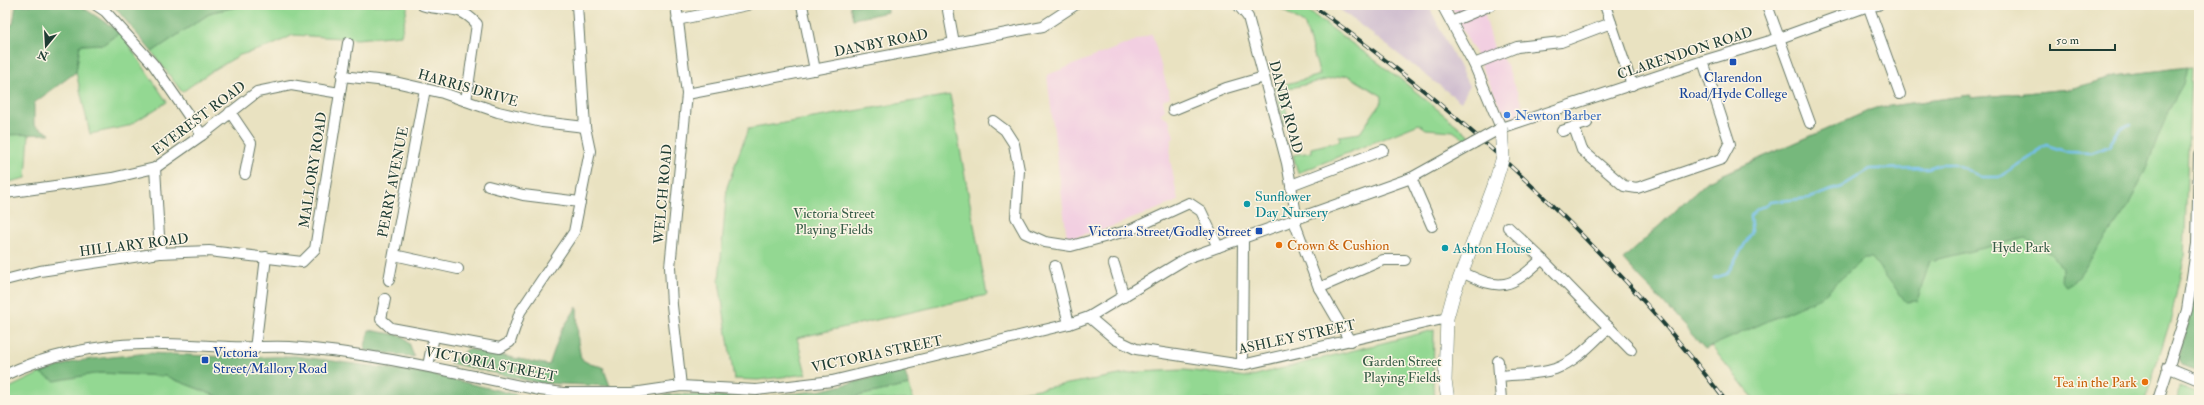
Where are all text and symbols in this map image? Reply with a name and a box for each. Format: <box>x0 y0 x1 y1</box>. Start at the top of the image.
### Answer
street label: CLARENDON ROAD <box>1615 23 1755 83</box>
north arrow <box>26 26 66 66</box>
street label: DANBY ROAD <box>833 26 929 60</box>
scale bar <box>2050 26 2115 52</box>
text: 50 m <box>2056 33 2080 48</box>
text: N <box>35 47 51 63</box>
marker: Clarendon Road/Hyde College <box>1728 57 1738 67</box>
street label: DANBY ROAD <box>1265 59 1307 155</box>
street label: HARRIS DRIVE <box>416 66 520 110</box>
place label: Clarendon Road/Hyde College <box>1679 69 1787 103</box>
street label: EVEREST ROAD <box>149 77 249 159</box>
place label: Newton Barber <box>1515 107 1602 124</box>
marker: Newton Barber <box>1502 110 1512 120</box>
street label: MALLORY ROAD <box>295 111 331 229</box>
street label: PERRY AVENUE <box>374 125 412 239</box>
street label: WELCH ROAD <box>650 143 676 246</box>
place label: Sunflower Day Nursery <box>1255 188 1329 222</box>
marker: Sunflower Day Nursery <box>1242 199 1252 209</box>
park label: Victoria Street Playing Fields <box>793 205 875 239</box>
place label: Victoria Street/Godley Street <box>1088 223 1251 241</box>
marker: Victoria Street/Godley Street <box>1254 226 1264 236</box>
street label: HILLARY ROAD <box>78 230 190 260</box>
place label: Crown & Cushion <box>1287 237 1389 254</box>
park label: Hyde Park <box>1992 239 2051 257</box>
marker: Crown & Cushion <box>1274 240 1284 250</box>
place label: Ashton House <box>1452 240 1531 257</box>
marker: Ashton House <box>1440 243 1450 253</box>
street label: ASHLEY STREET <box>1236 316 1358 358</box>
street label: VICTORIA STREET <box>810 332 945 376</box>
street label: VICTORIA STREET <box>424 343 559 385</box>
place label: Victoria Street/Mallory Road <box>213 344 327 378</box>
park label: Garden Street Playing Fields <box>1362 353 1442 387</box>
marker: Victoria Street/Mallory Road <box>200 355 210 365</box>
place label: Tea in the Park <box>2054 374 2137 391</box>
marker: Tea in the Park <box>2140 377 2150 387</box>

